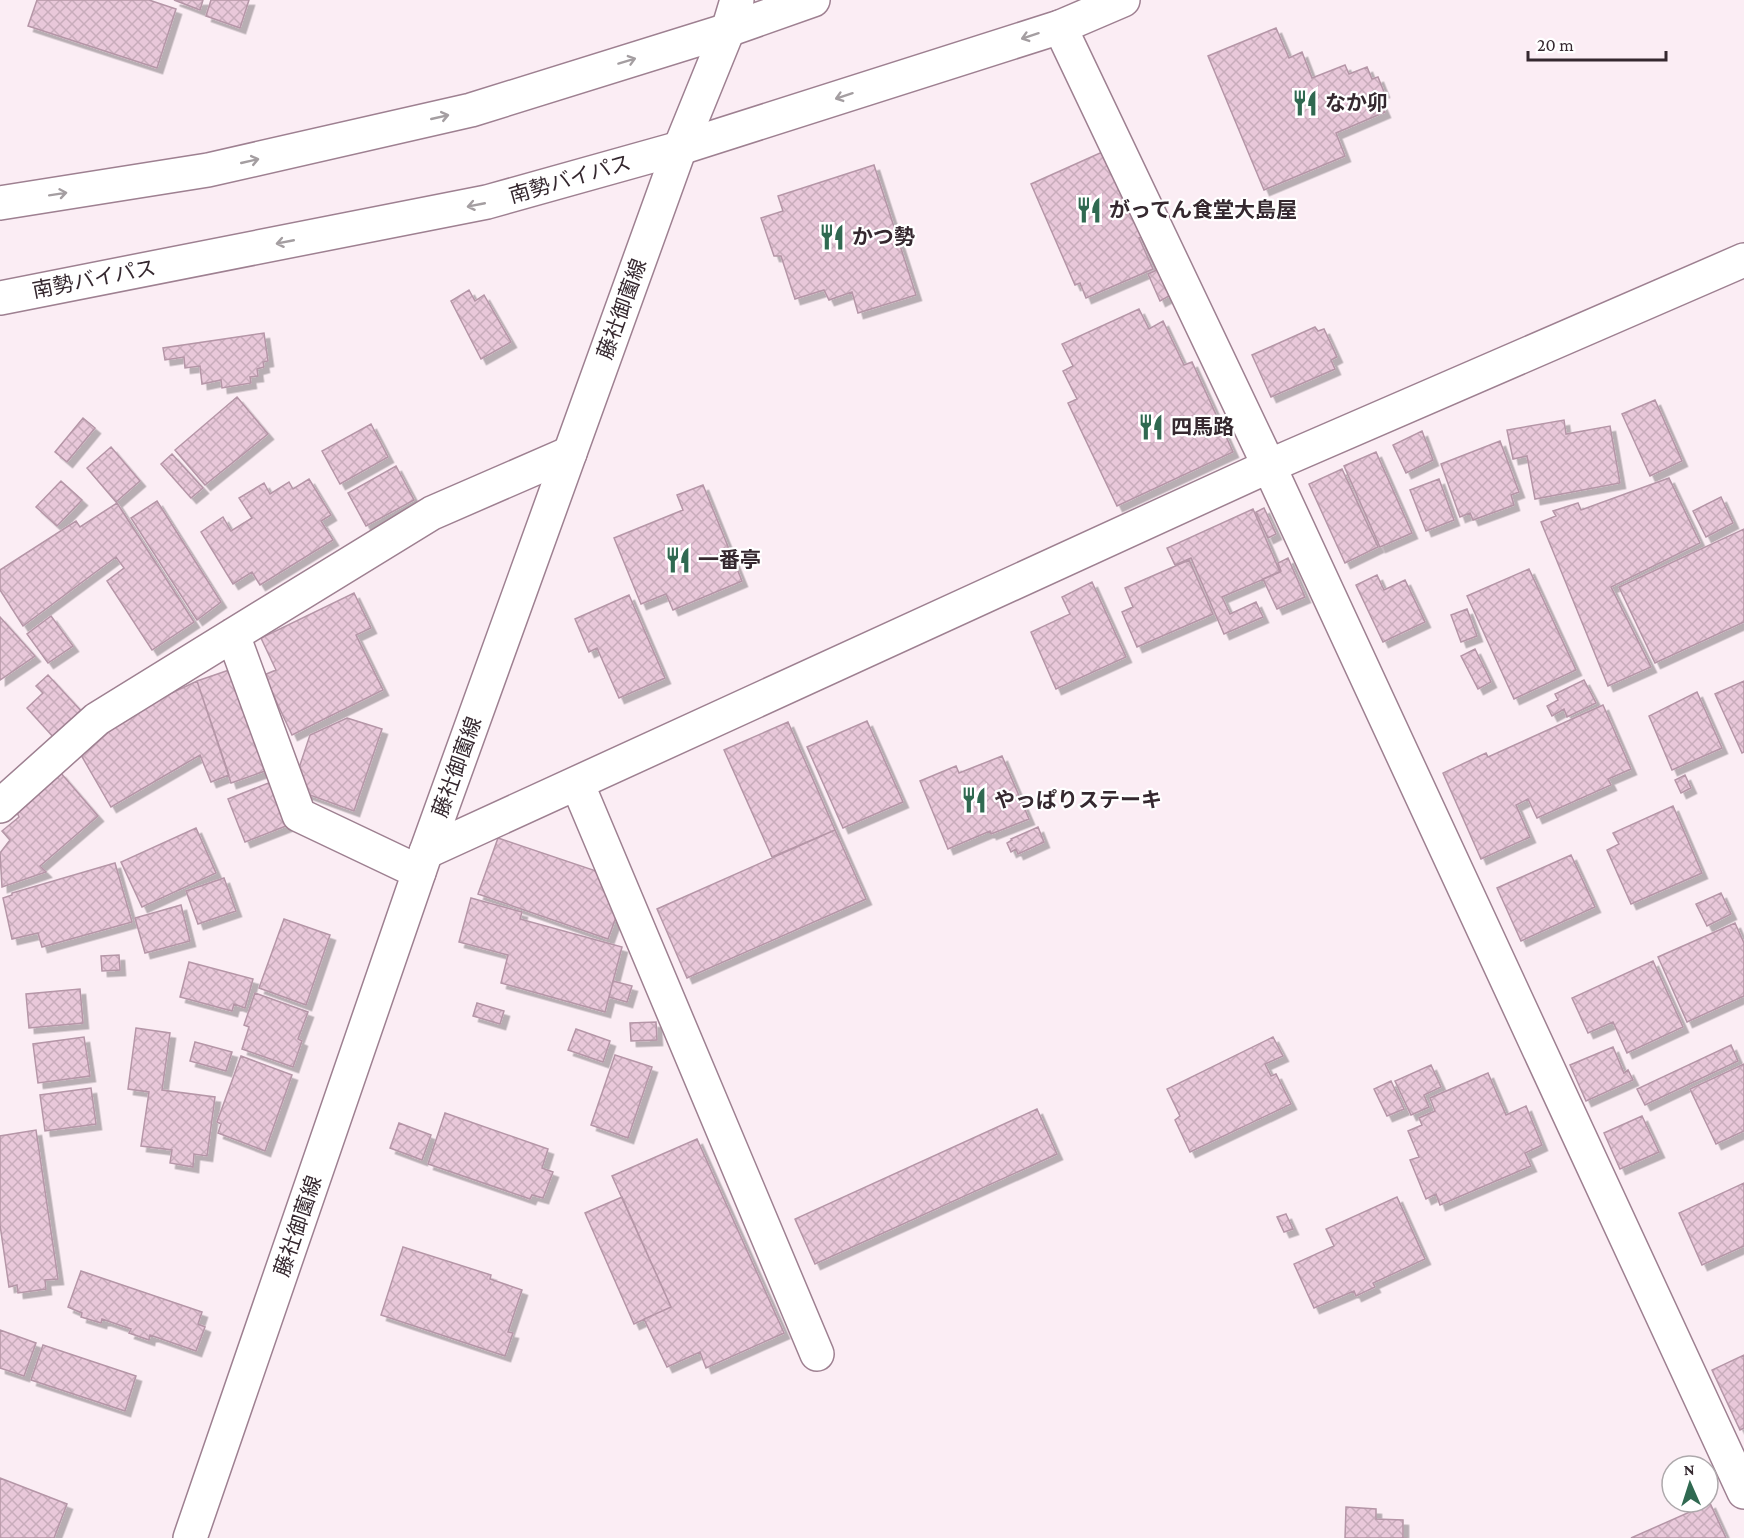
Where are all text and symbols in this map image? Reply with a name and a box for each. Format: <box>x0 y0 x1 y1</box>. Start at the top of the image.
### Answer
scale bar <box>1528 24 1666 62</box>
one-way arrow <box>1021 32 1040 43</box>
text: 20 m <box>1537 35 1574 55</box>
one-way arrow <box>617 55 636 66</box>
restaurant icon: なか卯 <box>1290 88 1320 118</box>
one-way arrow <box>835 91 854 102</box>
place label: なか卯 <box>1325 91 1388 115</box>
one-way arrow <box>430 111 449 122</box>
street label: 南勢バイパス <box>506 150 634 208</box>
one-way arrow <box>240 154 259 166</box>
one-way arrow <box>47 189 67 200</box>
restaurant icon: がってん食堂大島屋 <box>1074 195 1104 225</box>
place label: がってん食堂大島屋 <box>1109 198 1297 222</box>
one-way arrow <box>467 200 486 211</box>
restaurant icon: かつ勢 <box>817 222 847 252</box>
place label: かつ勢 <box>852 225 915 249</box>
one-way arrow <box>275 237 295 248</box>
street label: 南勢バイパス <box>30 255 158 303</box>
street label: 藤社御薗線 <box>593 256 651 362</box>
restaurant icon: 四馬路 <box>1136 412 1166 442</box>
place label: 四馬路 <box>1171 415 1234 439</box>
restaurant icon: 一番亭 <box>663 545 693 575</box>
place label: 一番亭 <box>698 548 761 572</box>
street label: 藤社御薗線 <box>428 714 486 820</box>
restaurant icon: やっぱりステーキ <box>959 785 989 815</box>
place label: やっぱりステーキ <box>994 788 1162 812</box>
street label: 藤社御薗線 <box>270 1172 326 1280</box>
north arrow <box>1660 1454 1720 1514</box>
text: N <box>1683 1461 1695 1478</box>

